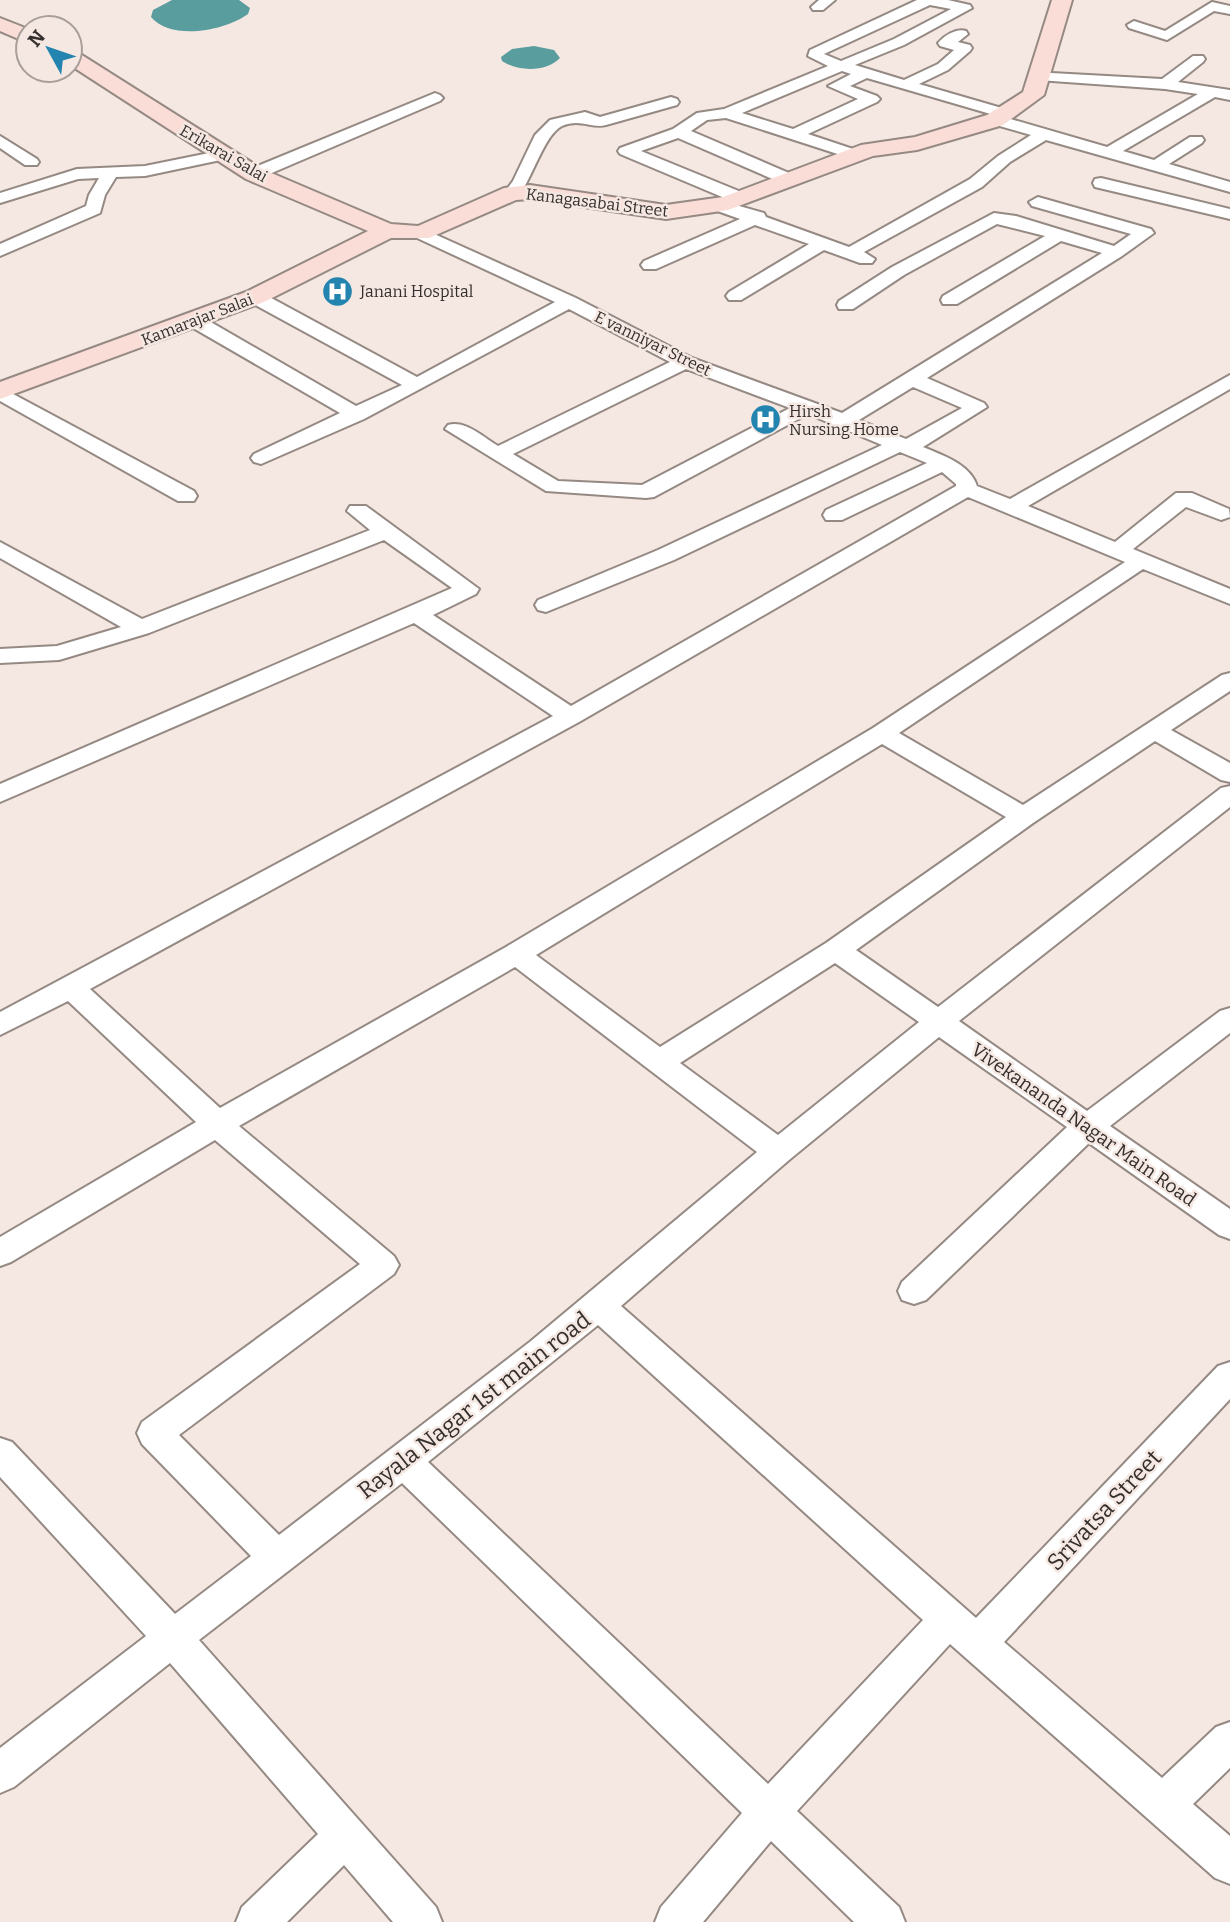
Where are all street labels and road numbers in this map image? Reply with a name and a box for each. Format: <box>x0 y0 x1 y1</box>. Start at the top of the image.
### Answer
street label: Erikarai Salai <box>177 121 271 186</box>
street label: Kanagasabai Street <box>525 184 669 221</box>
street label: Kamarajar Salai <box>139 289 256 349</box>
street label: E vanniyar Street <box>591 307 714 380</box>
street label: Vivekananda Nagar Main Road <box>967 1038 1201 1211</box>
street label: Rayala Nagar 1st main road <box>352 1305 596 1505</box>
street label: Srivatsa Street <box>1041 1444 1167 1576</box>

